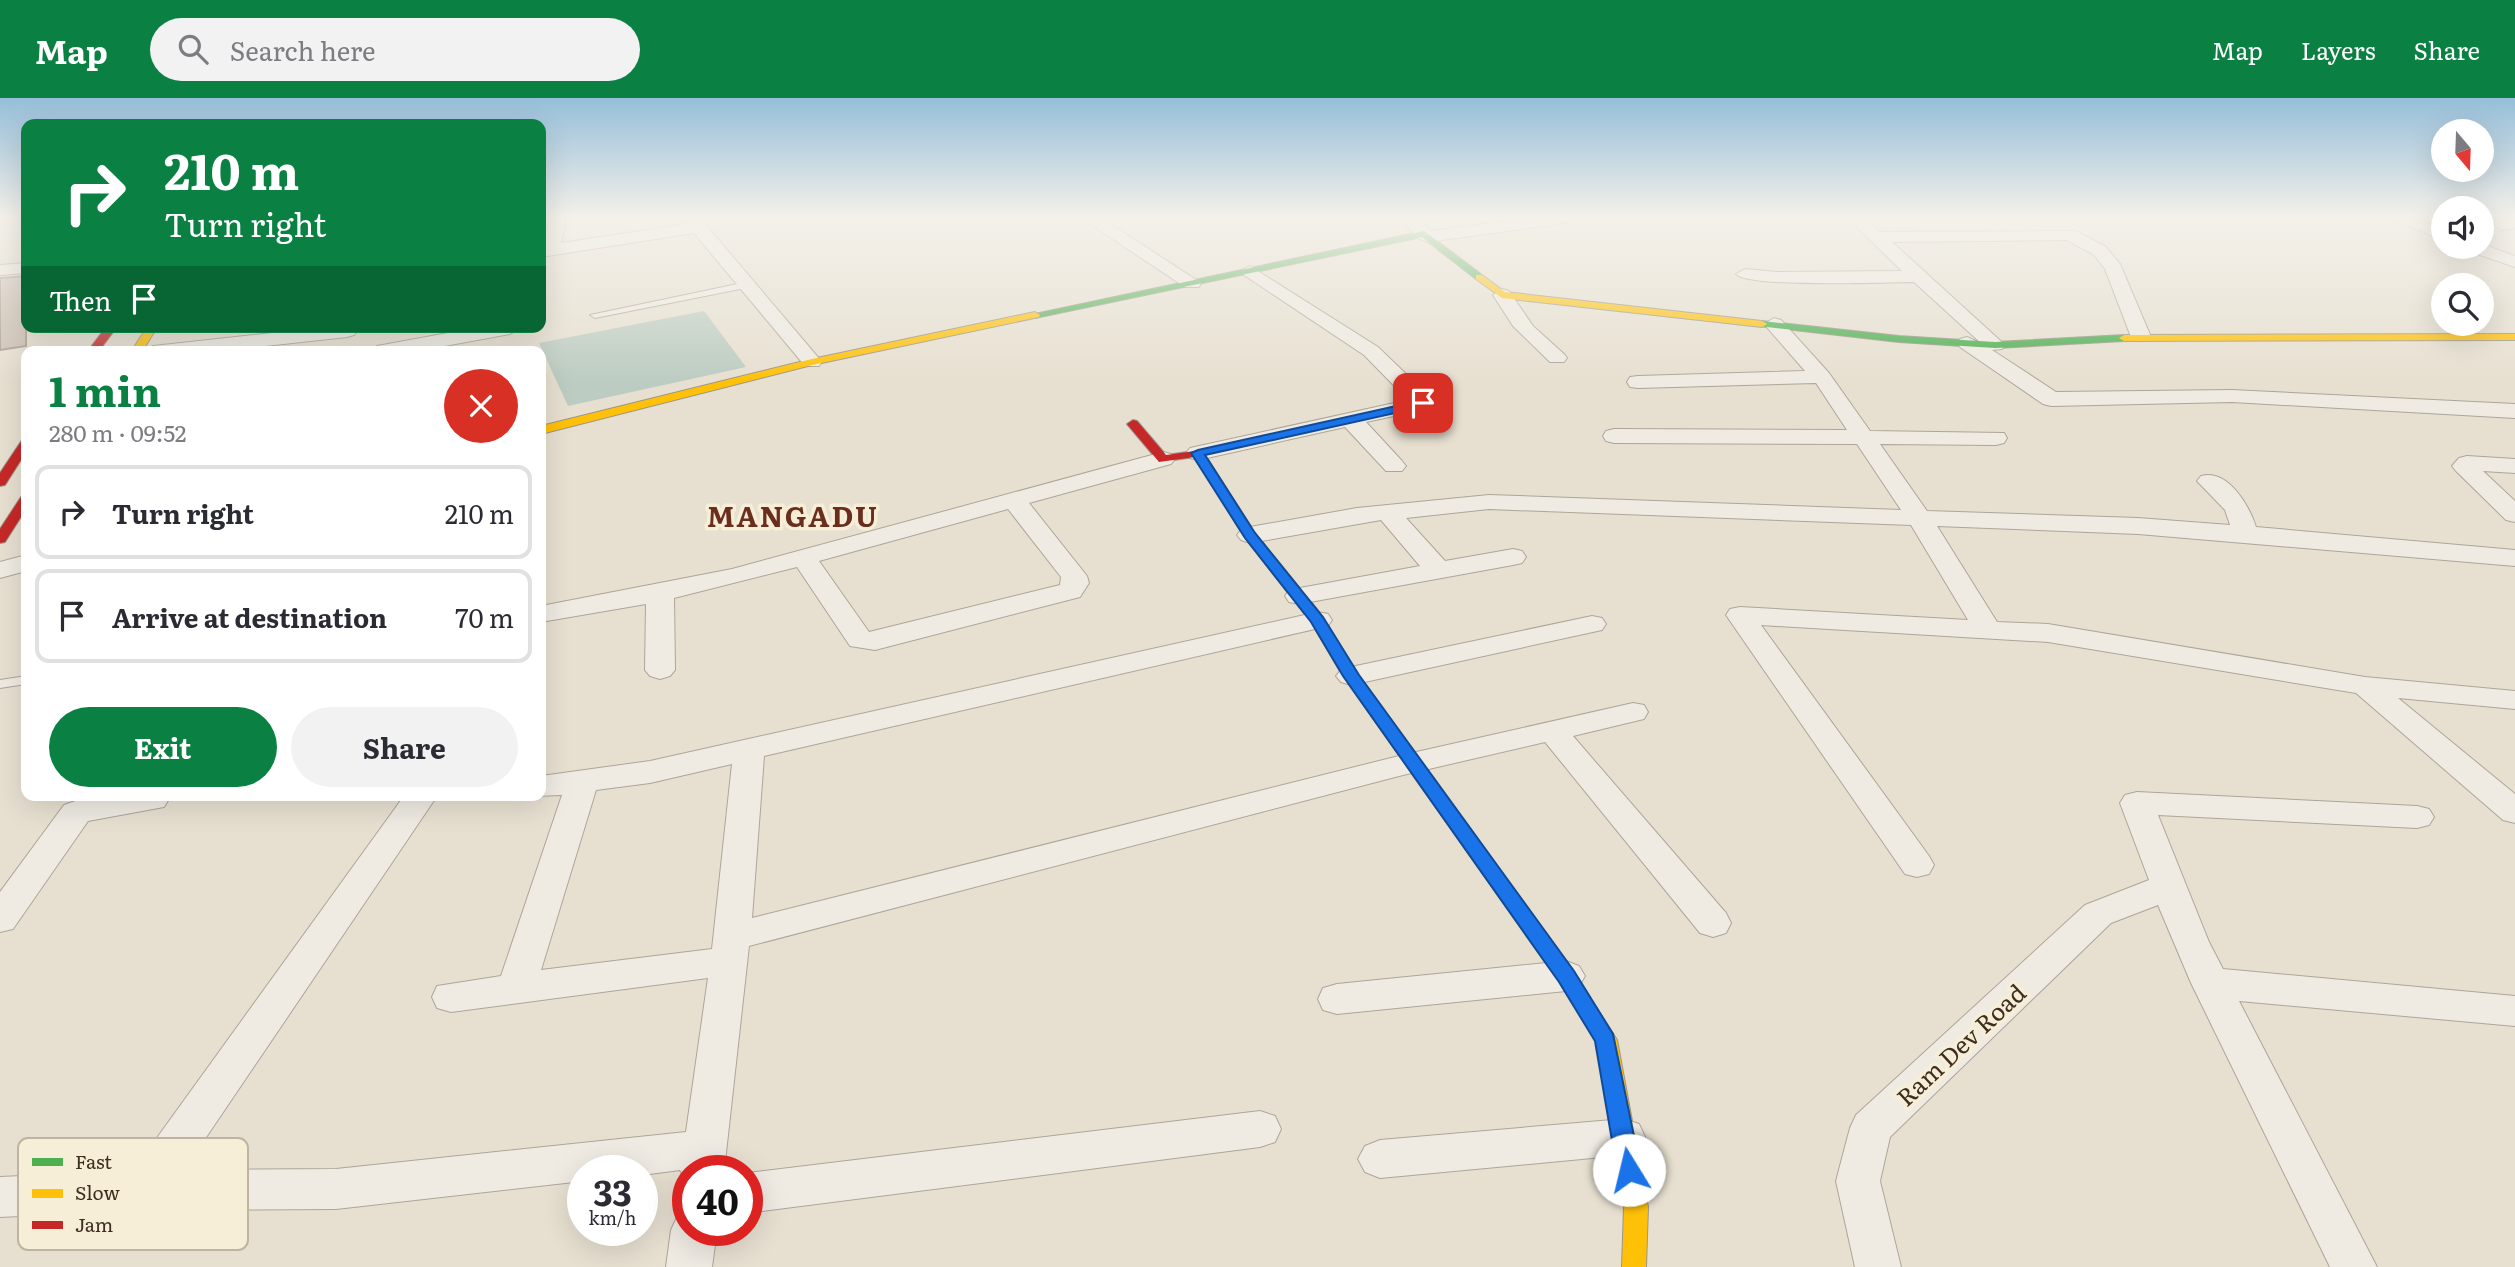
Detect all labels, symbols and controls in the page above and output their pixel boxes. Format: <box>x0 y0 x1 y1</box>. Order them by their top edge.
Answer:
search box <box>150 18 640 81</box>
text: Map <box>35 25 108 74</box>
icon: search <box>174 30 212 68</box>
text: Search here <box>230 30 376 69</box>
text: Map <box>2212 32 2263 67</box>
text: Layers <box>2301 32 2375 67</box>
text: Share <box>2413 32 2480 67</box>
north arrow <box>2431 119 2494 182</box>
map controls <box>2431 119 2494 336</box>
text: 210 m <box>164 132 299 205</box>
icon: right <box>49 147 140 238</box>
button: sound <box>2431 196 2494 259</box>
text: Turn right <box>164 199 326 247</box>
button: search <box>2431 273 2494 336</box>
text: Then <box>49 280 111 319</box>
icon: arrive <box>125 280 163 318</box>
text: 1 min <box>49 358 161 420</box>
button: close <box>444 369 518 443</box>
pin <box>1393 373 1453 433</box>
icon: arrive <box>1404 384 1442 422</box>
text: 280 m · 09:52 <box>49 415 187 449</box>
icon: right <box>53 493 91 531</box>
text: Turn right <box>112 493 254 532</box>
text: 210 m <box>445 493 514 532</box>
district label: MANGADU <box>707 494 879 536</box>
icon: arrive <box>53 597 91 635</box>
text: Arrive at destination <box>112 597 387 636</box>
text: 70 m <box>455 597 514 636</box>
button: Exit <box>49 707 277 787</box>
button: Share <box>291 707 518 787</box>
street label: Ram Dev Road <box>1888 975 2033 1113</box>
position arrow <box>1592 1133 1666 1207</box>
legend <box>18 1138 248 1250</box>
text: Fast <box>75 1147 112 1175</box>
speed limit sign: 40 <box>672 1155 763 1246</box>
text: 33 <box>593 1165 632 1217</box>
text: Slow <box>75 1178 120 1206</box>
text: km/h <box>589 1204 636 1231</box>
text: Jam <box>75 1210 113 1238</box>

